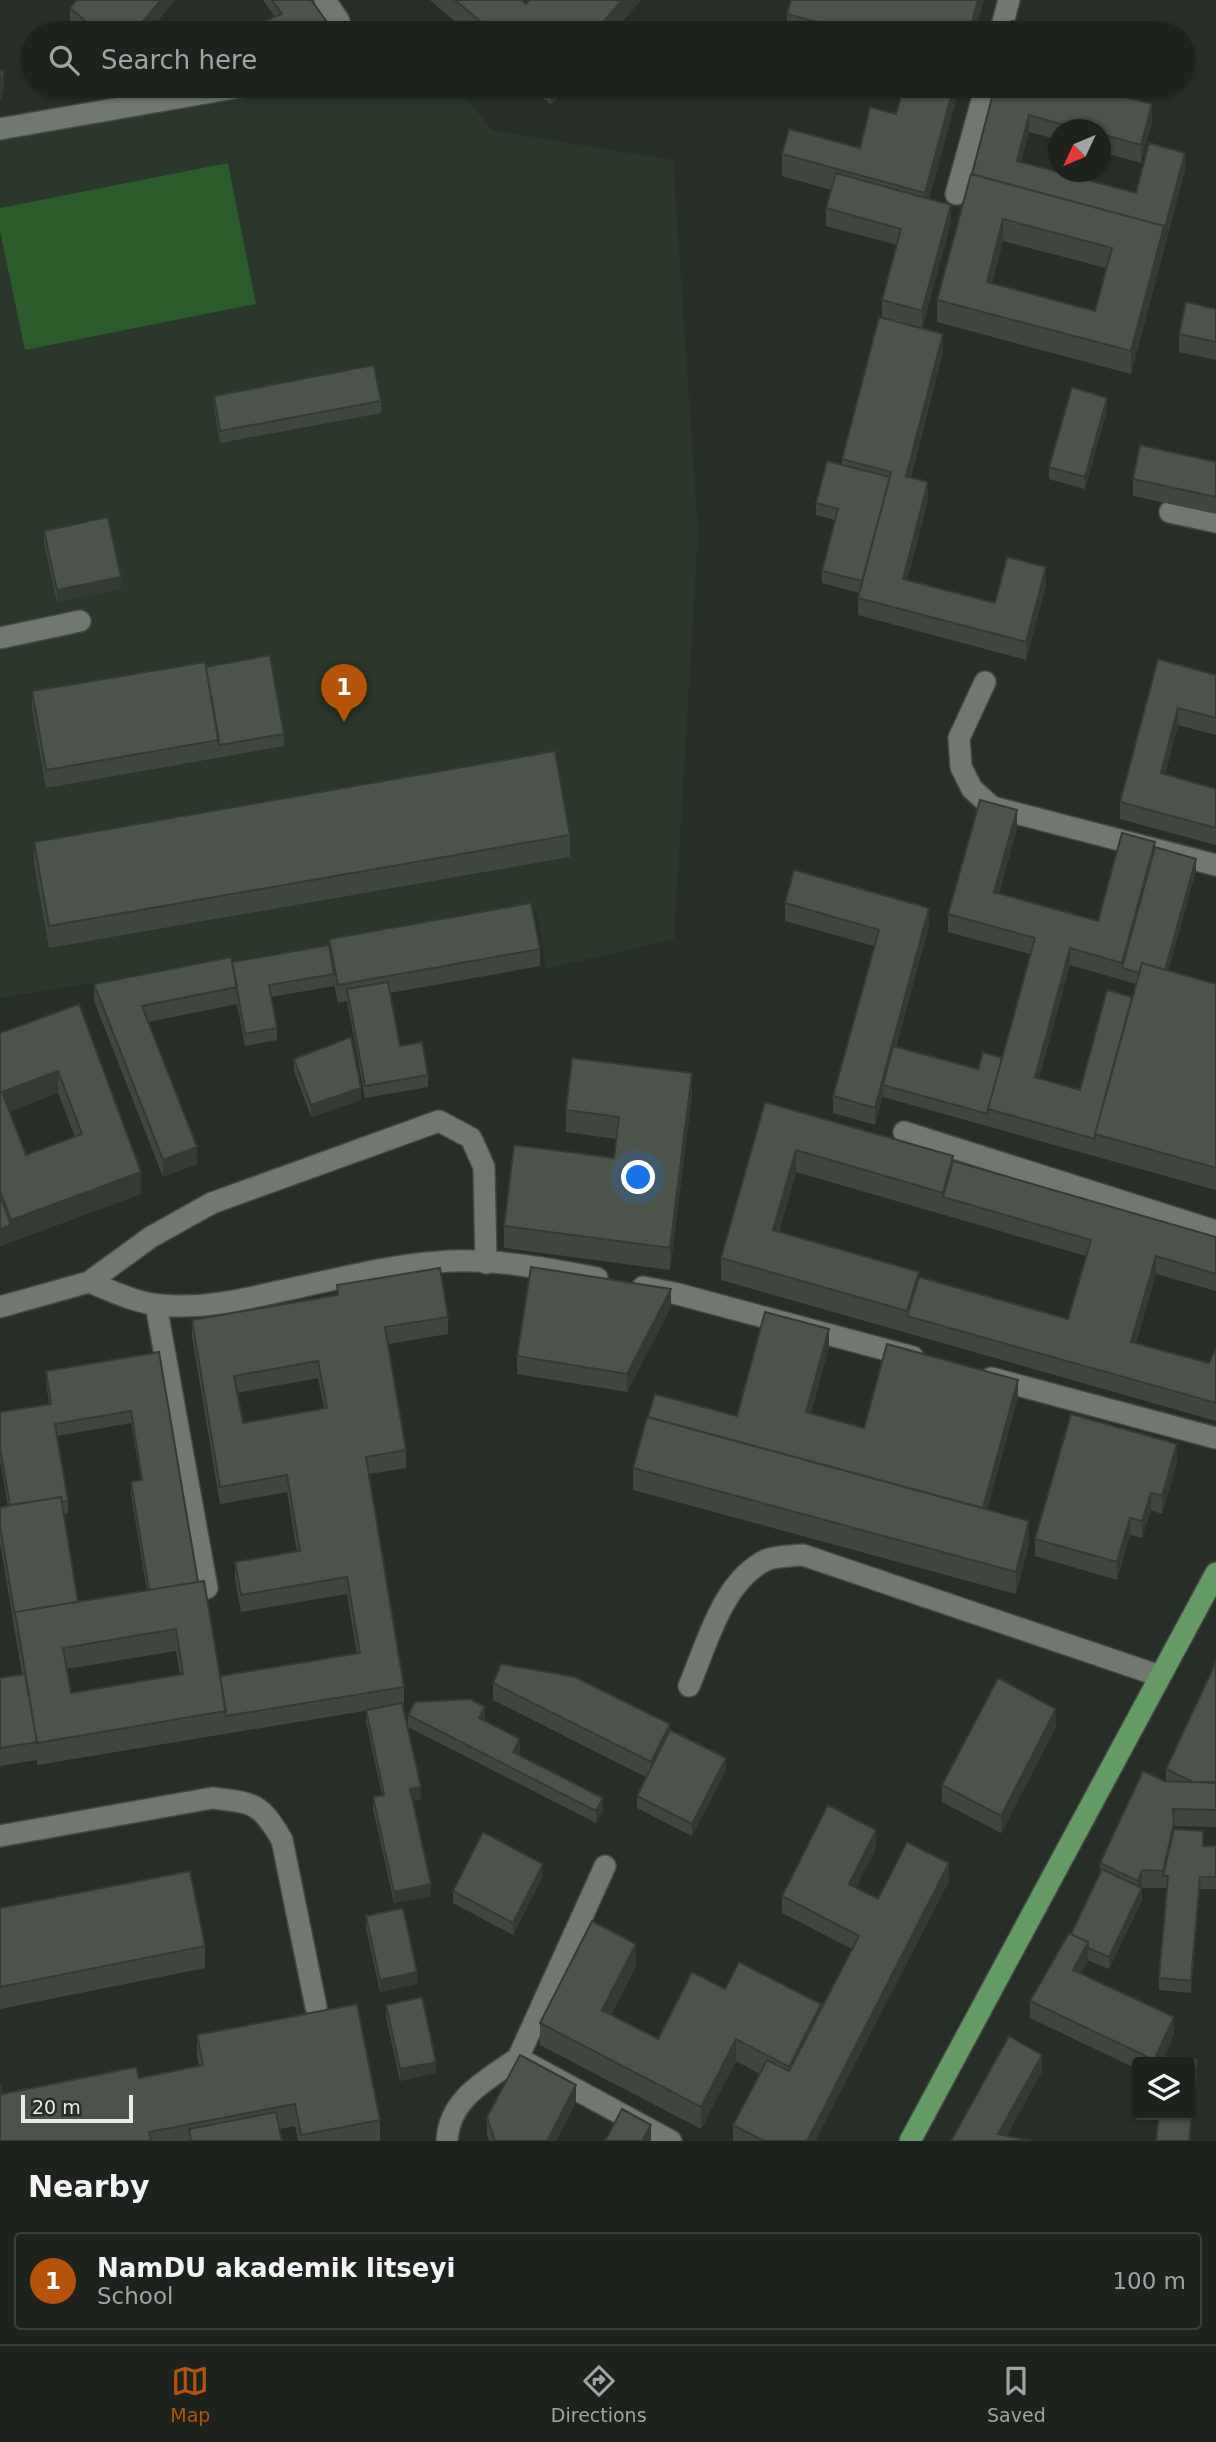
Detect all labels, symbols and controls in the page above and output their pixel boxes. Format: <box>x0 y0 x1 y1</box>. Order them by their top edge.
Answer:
search box <box>21 21 1195 98</box>
icon: search <box>45 41 83 79</box>
text: Search here <box>101 45 257 75</box>
north arrow <box>1048 119 1111 182</box>
pin: 1 <box>321 664 367 722</box>
your location <box>621 1160 655 1194</box>
map controls <box>1132 2057 1195 2120</box>
button: layers <box>1132 2057 1195 2120</box>
scale bar <box>21 2092 133 2124</box>
text: 20 m <box>32 2096 81 2118</box>
text: Nearby <box>28 2169 150 2204</box>
text: NamDU akademik litseyi <box>97 2253 455 2283</box>
text: 1 <box>45 2268 61 2294</box>
text: 100 m <box>1112 2268 1186 2294</box>
text: School <box>97 2283 173 2309</box>
tab: Map <box>170 2362 210 2426</box>
tab: Directions <box>551 2362 647 2426</box>
tab: Saved <box>987 2362 1046 2426</box>

